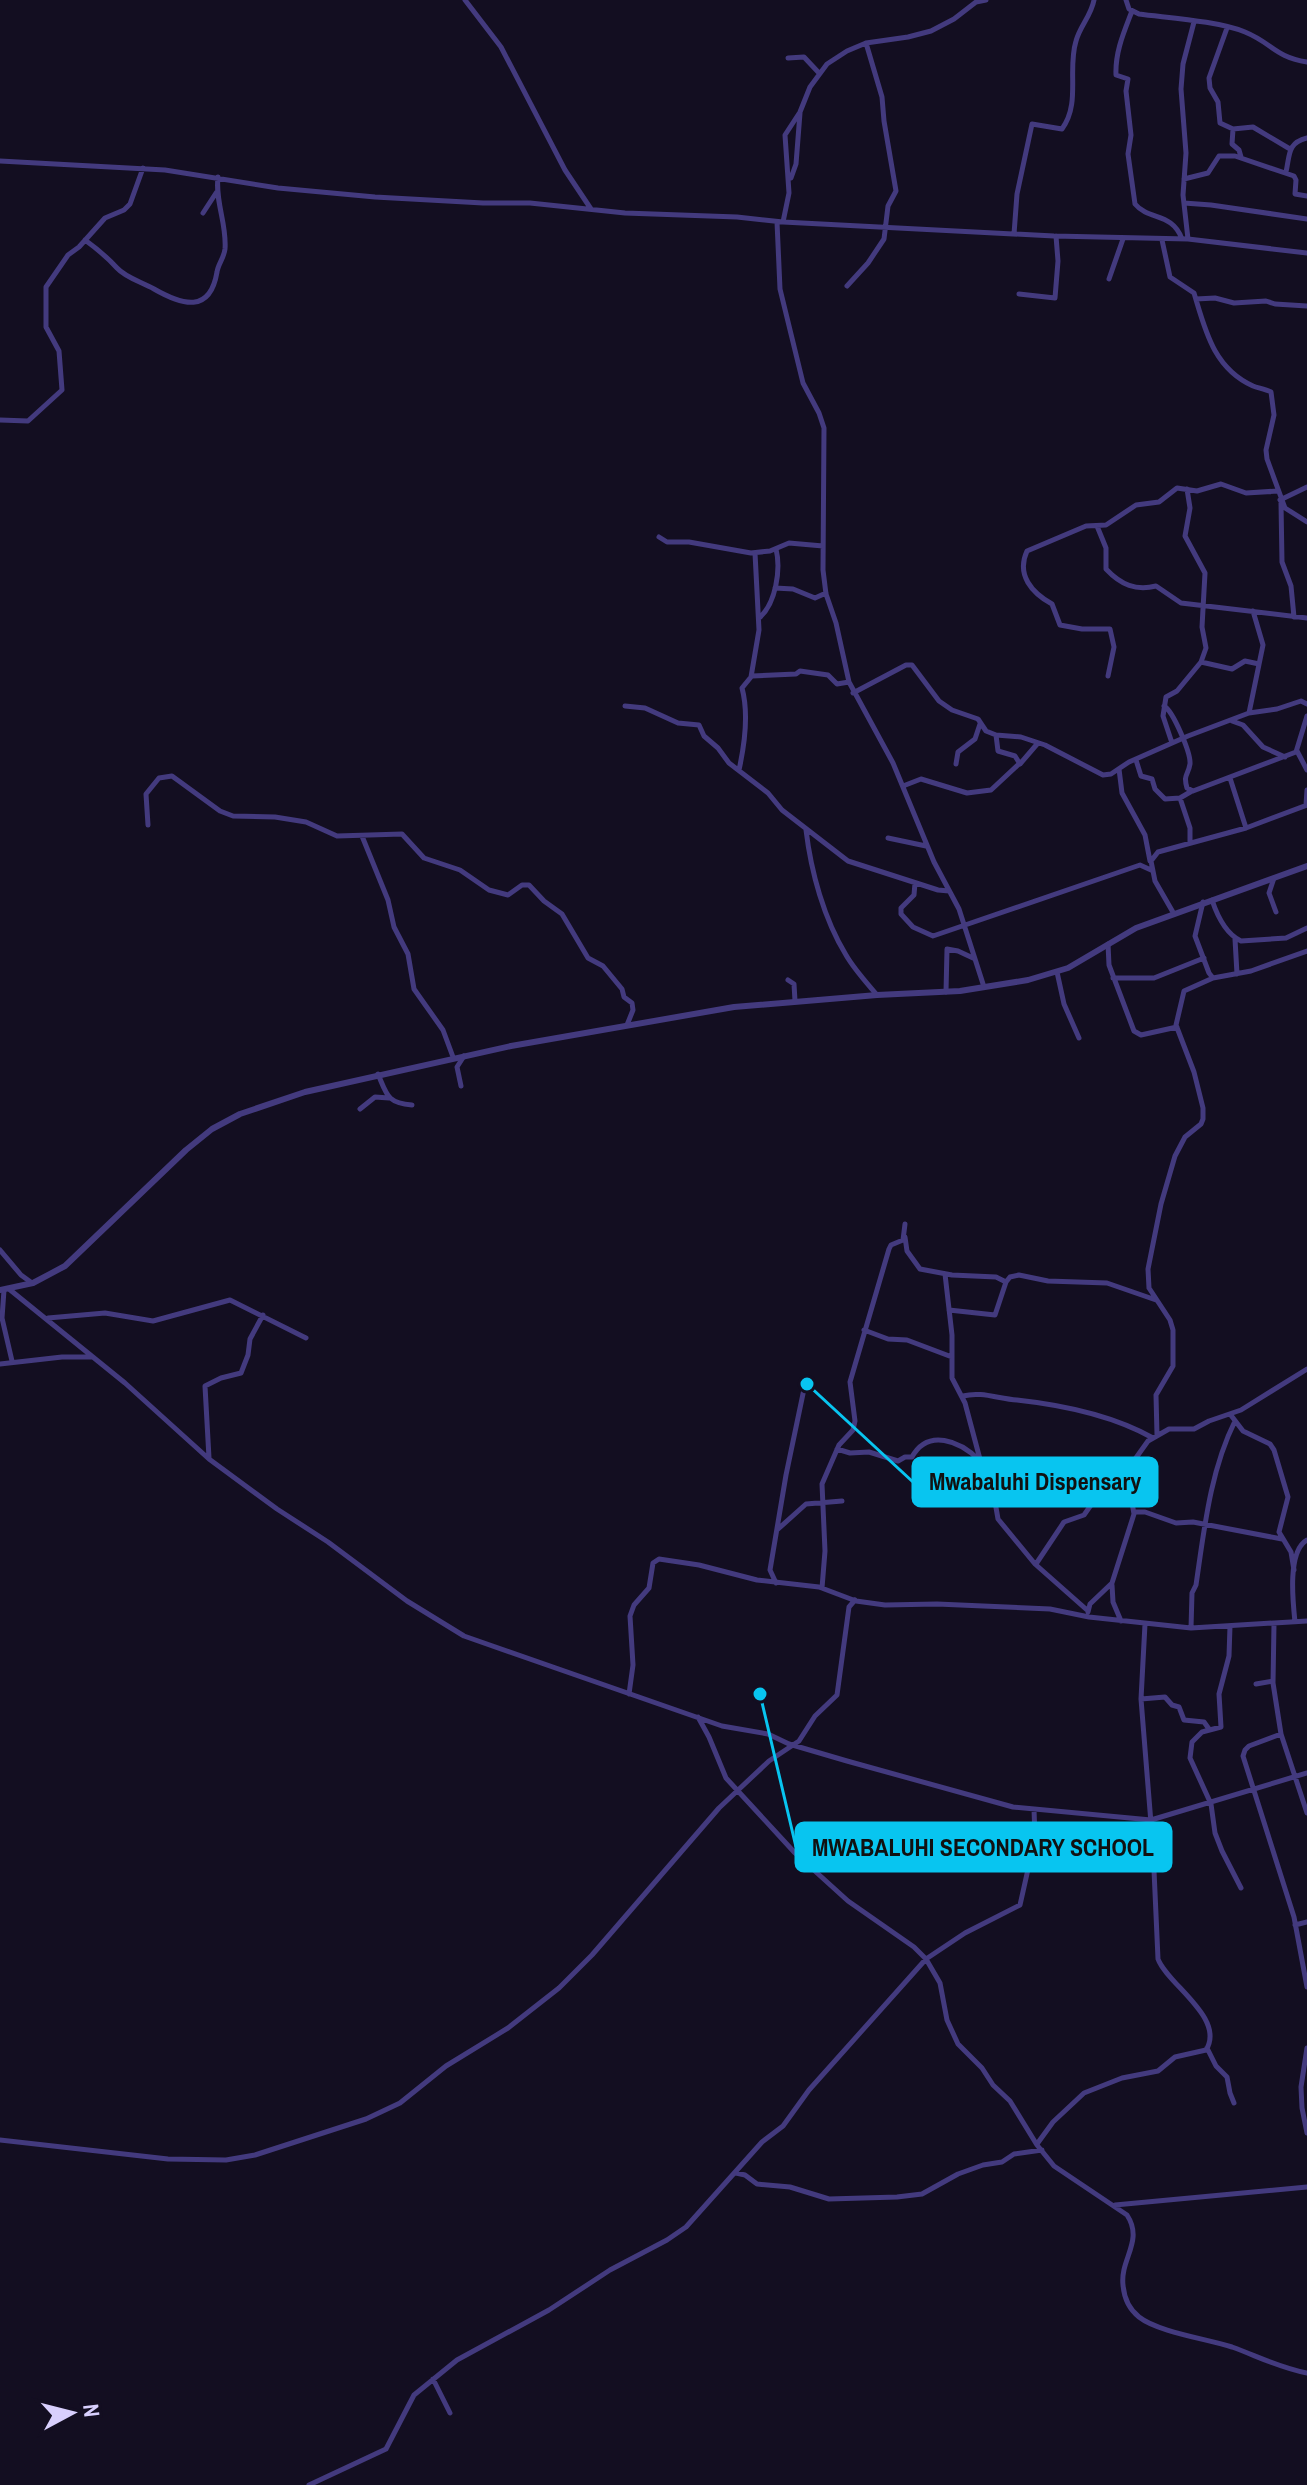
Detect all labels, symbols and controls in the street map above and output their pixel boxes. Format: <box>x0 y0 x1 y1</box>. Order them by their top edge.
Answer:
callout: Mwabaluhi Dispensary <box>913 1458 1157 1506</box>
text: Mwabaluhi Dispensary <box>929 1465 1141 1497</box>
callout: MWABALUHI SECONDARY SCHOOL <box>796 1823 1171 1871</box>
text: MWABALUHI SECONDARY SCHOOL <box>812 1831 1154 1863</box>
north arrow <box>32 2373 112 2453</box>
text: N <box>76 2402 108 2419</box>

